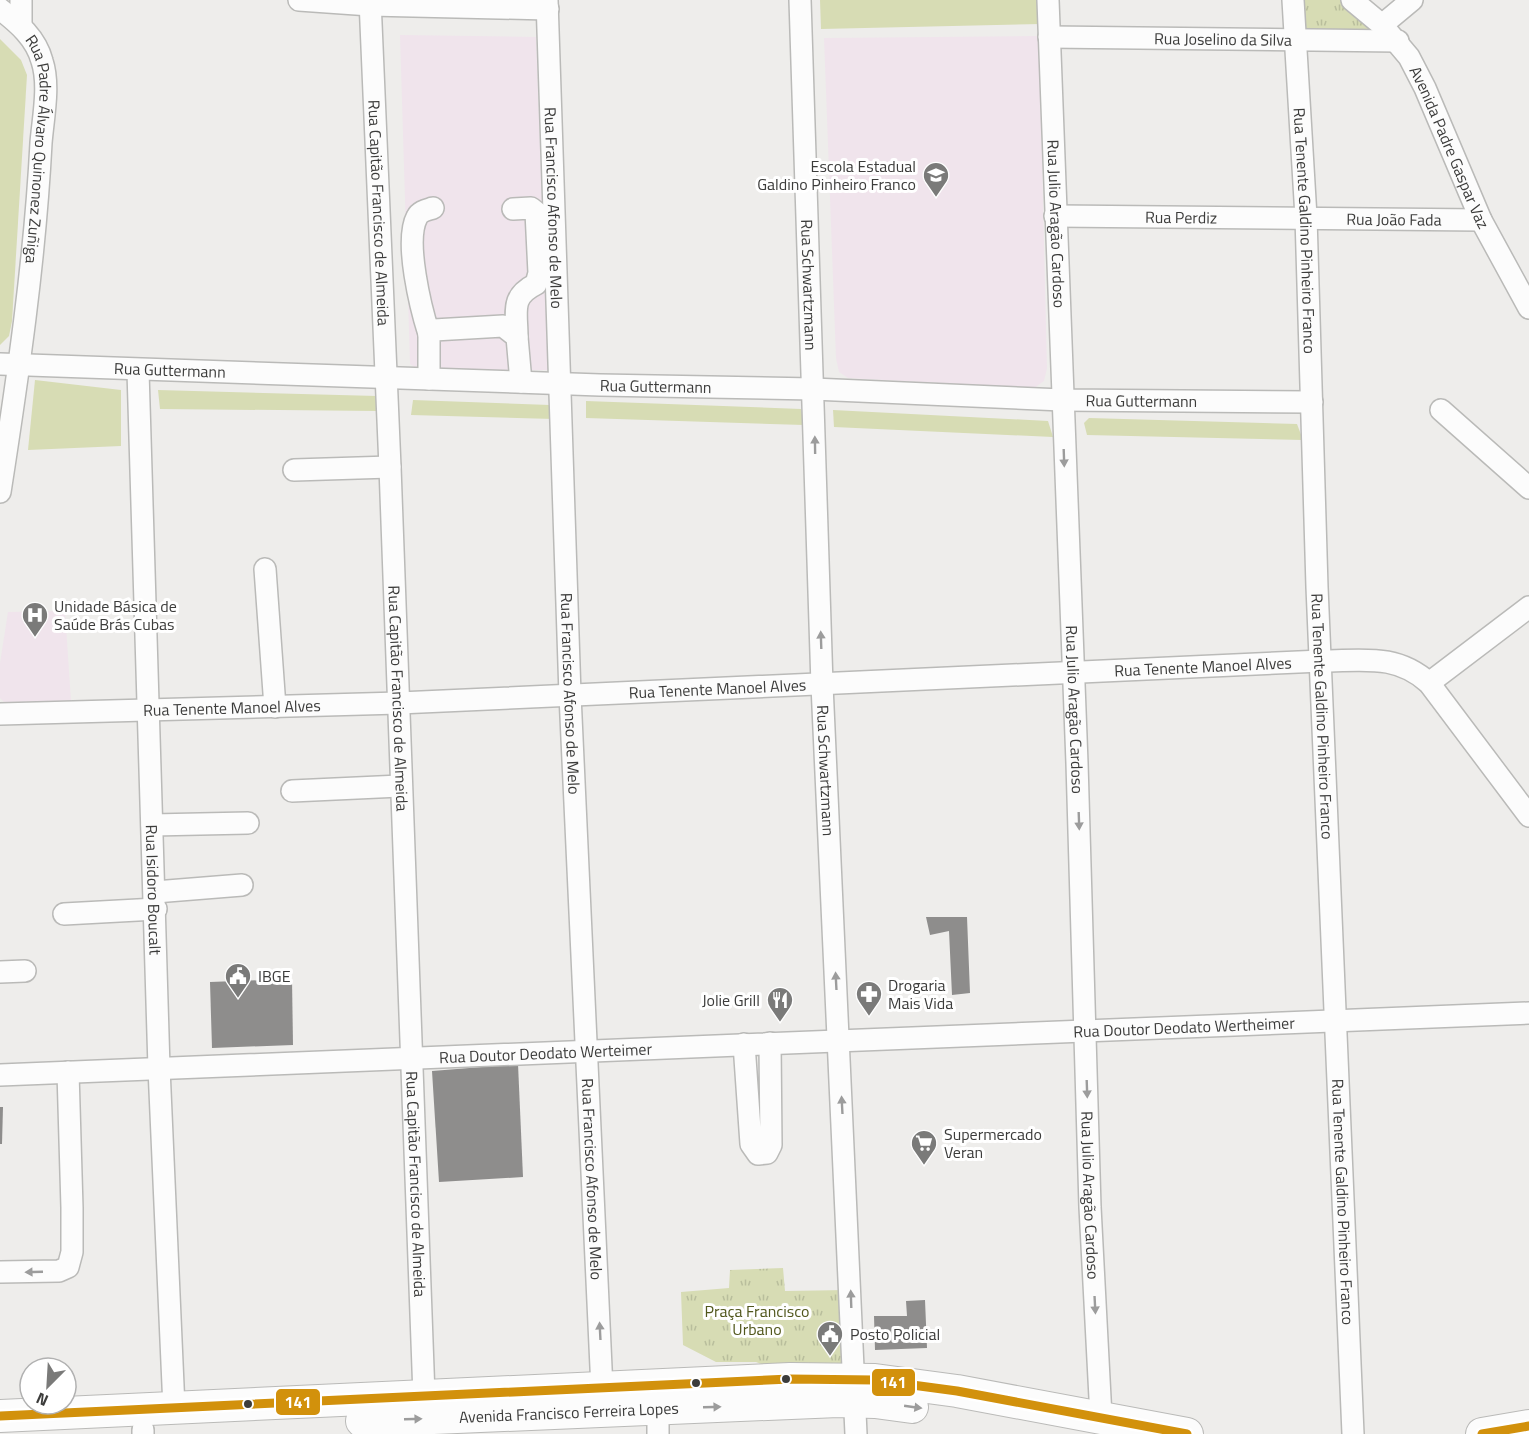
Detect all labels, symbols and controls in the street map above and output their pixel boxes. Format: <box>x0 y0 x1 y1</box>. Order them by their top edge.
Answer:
street label: Rua Joselino da Silva <box>1154 26 1292 52</box>
street label: Rua Padre Álvaro Quinonez Zuñiga <box>19 29 58 265</box>
street label: Avenida Padre Gaspar Vaz <box>1404 62 1496 233</box>
street label: Rua Capitão Francisco de Almeida <box>362 99 396 326</box>
street label: Rua Francisco Afonso de Melo <box>539 107 569 309</box>
street label: Rua Tenente Galdino Pinheiro Franco <box>1287 107 1322 354</box>
street label: Rua Julio Aragão Cardoso <box>1041 139 1072 308</box>
place label: Escola Estadual Galdino Pinheiro Franco <box>757 154 916 196</box>
school or university icon: Escola Estadual Galdino Pinheiro Franco <box>921 160 951 198</box>
street label: Rua Perdiz <box>1145 205 1217 230</box>
street label: Rua João Fada <box>1346 207 1442 232</box>
street label: Rua Schwartzmann <box>795 219 823 351</box>
street label: Rua Guttermann <box>114 356 226 384</box>
street label: Rua Guttermann <box>600 373 712 399</box>
street label: Rua Guttermann <box>1085 388 1197 413</box>
one-way arrow <box>810 435 819 454</box>
one-way arrow <box>1059 449 1068 468</box>
street label: Rua Capitão Francisco de Almeida <box>382 585 415 812</box>
street label: Rua Francisco Afonso de Melo <box>555 592 587 795</box>
street label: Rua Tenente Galdino Pinheiro Franco <box>1305 593 1340 840</box>
place label: Unidade Básica de Saúde Brás Cubas <box>54 594 177 636</box>
hospital icon: Unidade Básica de Saúde Brás Cubas <box>20 600 50 638</box>
street label: Rua Julio Aragão Cardoso <box>1060 625 1090 794</box>
one-way arrow <box>816 630 825 649</box>
street label: Rua Tenente Manoel Alves <box>1114 650 1292 682</box>
street label: Rua Tenente Manoel Alves <box>628 672 807 705</box>
street label: Rua Tenente Manoel Alves <box>143 693 321 722</box>
street label: Rua Schwartzmann <box>811 704 841 837</box>
one-way arrow <box>1074 812 1083 831</box>
street label: Rua Isidoro Boucalt <box>140 824 168 956</box>
public building icon: IBGE <box>223 961 253 999</box>
place label: IBGE <box>258 964 291 988</box>
one-way arrow <box>832 972 841 991</box>
place label: Drogaria Mais Vida <box>888 973 953 1015</box>
pharmacy icon: Drogaria Mais Vida <box>854 979 884 1017</box>
restaurant icon: Jolie Grill <box>765 985 795 1023</box>
place label: Jolie Grill <box>702 988 760 1012</box>
street label: Rua Doutor Deodato Wertheimer <box>1073 1010 1296 1043</box>
street label: Rua Doutor Deodato Werteimer <box>439 1037 653 1069</box>
street label: Rua Capitão Francisco de Almeida <box>400 1071 432 1298</box>
street label: Rua Francisco Afonso de Melo <box>576 1078 609 1280</box>
street label: Rua Tenente Galdino Pinheiro Franco <box>1326 1078 1360 1325</box>
one-way arrow <box>1082 1079 1092 1098</box>
one-way arrow <box>838 1095 847 1114</box>
street label: Rua Julio Aragão Cardoso <box>1075 1111 1106 1280</box>
place label: Supermercado Veran <box>944 1122 1042 1164</box>
supermarket icon: Supermercado Veran <box>909 1128 939 1166</box>
one-way arrow <box>25 1267 44 1276</box>
one-way arrow <box>846 1290 855 1309</box>
one-way arrow <box>1091 1295 1100 1314</box>
park label: Praça Francisco Urbano <box>704 1299 810 1341</box>
public building icon: Posto Policial <box>815 1319 845 1357</box>
one-way arrow <box>595 1321 604 1340</box>
place label: Posto Policial <box>850 1322 940 1346</box>
north arrow <box>18 1356 78 1416</box>
line badge: 141 <box>871 1368 916 1397</box>
text: 141 <box>880 1370 906 1394</box>
unlabelled marker <box>780 1373 792 1385</box>
unlabelled marker <box>690 1377 702 1389</box>
text: N <box>32 1386 52 1413</box>
line badge: 141 <box>275 1388 321 1416</box>
text: 141 <box>285 1390 311 1414</box>
street label: Avenida Francisco Ferreira Lopes <box>458 1396 679 1429</box>
unlabelled marker <box>242 1398 254 1410</box>
one-way arrow <box>703 1402 722 1411</box>
one-way arrow <box>904 1402 923 1412</box>
one-way arrow <box>403 1414 422 1423</box>

